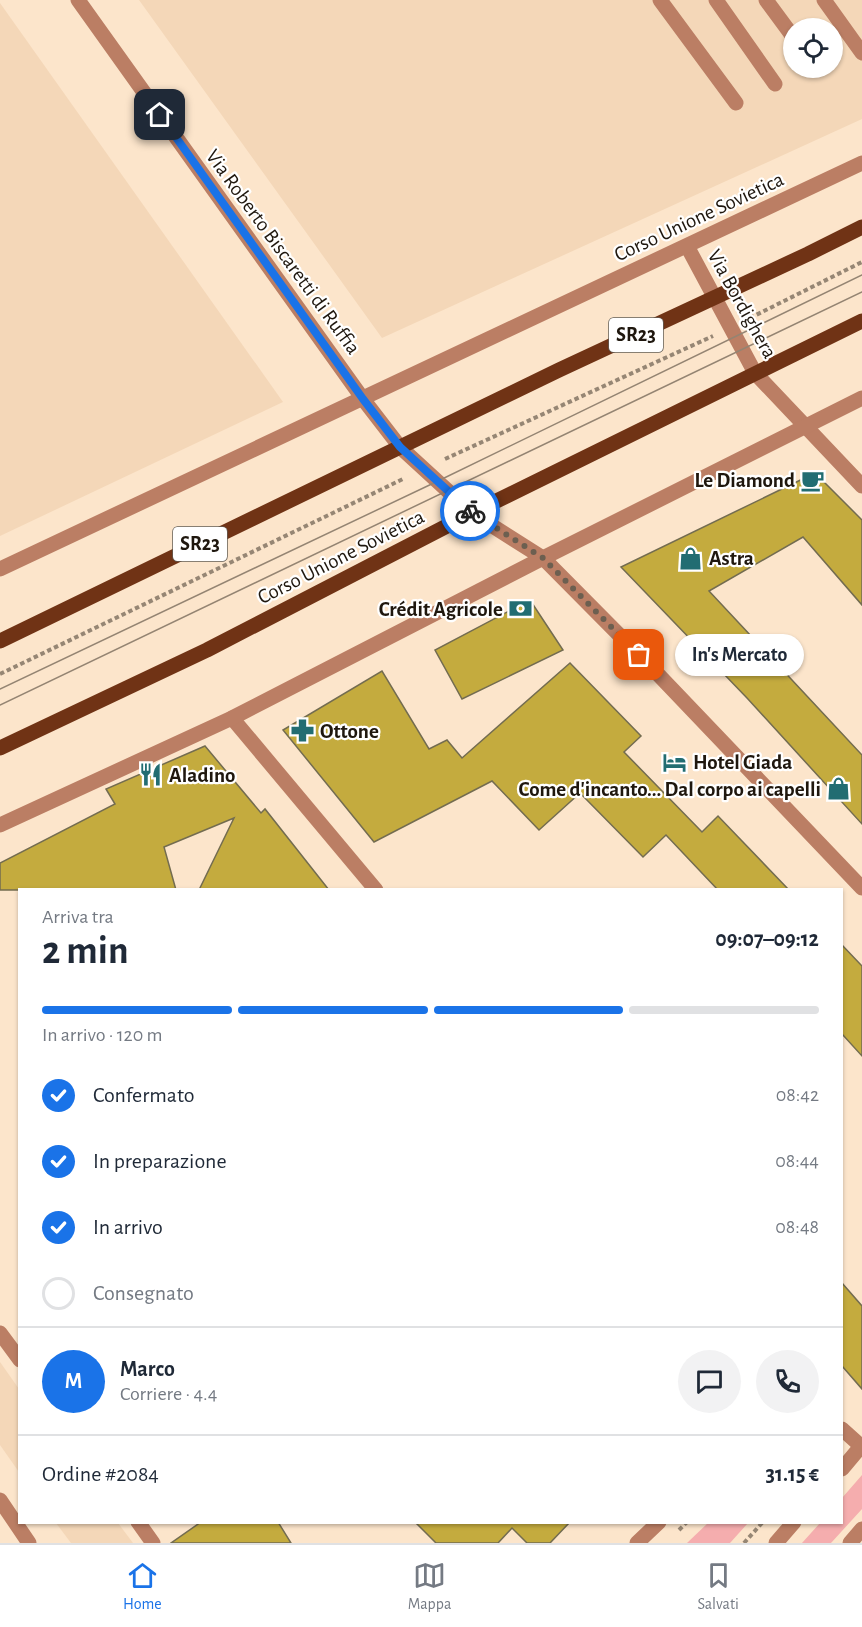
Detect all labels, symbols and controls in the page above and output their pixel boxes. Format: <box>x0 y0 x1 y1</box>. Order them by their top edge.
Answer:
map controls <box>783 18 843 78</box>
button: locate <box>783 18 843 78</box>
pin <box>134 89 185 140</box>
icon: home <box>143 98 176 131</box>
street label: Via Roberto Biscaretti di Ruffia <box>202 146 364 359</box>
street label: Corso Unione Sovietica <box>611 168 787 265</box>
street label: Via Bordighera <box>703 246 781 362</box>
road number: SR23 <box>609 318 663 352</box>
cafe icon: Le Diamond <box>800 467 826 493</box>
place label: Le Diamond <box>694 470 795 491</box>
courier <box>440 481 500 541</box>
icon: bike <box>454 495 487 528</box>
street label: Corso Unione Sovietica <box>254 506 428 608</box>
road number: SR23 <box>173 527 227 561</box>
shop icon: Astra <box>678 545 704 571</box>
place label: Astra <box>709 548 754 569</box>
bank icon: Crédit Agricole <box>508 596 534 622</box>
place label: Crédit Agricole <box>379 599 503 620</box>
pin <box>613 629 664 680</box>
callout: In's Mercato <box>675 634 804 676</box>
icon: bag <box>622 638 655 671</box>
text: In's Mercato <box>692 645 787 665</box>
pharmacy icon: Ottone <box>289 718 315 744</box>
place label: Ottone <box>320 721 379 742</box>
hotel icon: Hotel Giada <box>662 749 688 775</box>
place label: Hotel Giada <box>693 752 792 773</box>
restaurant icon: Aladino <box>138 762 164 788</box>
place label: Aladino <box>169 765 235 786</box>
shop icon: Come d'incanto... Dal corpo ai capelli <box>826 776 852 802</box>
place label: Come d'incanto... Dal corpo ai capelli <box>519 779 821 800</box>
text: Arriva tra <box>42 907 114 927</box>
text: 09:07–09:12 <box>715 928 819 950</box>
text: 2 min <box>42 932 129 971</box>
text: In arrivo · 120 m <box>42 1025 163 1045</box>
icon: check <box>42 1079 75 1112</box>
text: Confermato <box>93 1084 195 1106</box>
text: 08:42 <box>776 1085 819 1105</box>
icon: check <box>42 1145 75 1178</box>
text: In preparazione <box>93 1150 227 1172</box>
text: 08:44 <box>775 1151 819 1171</box>
icon: check <box>42 1211 75 1244</box>
text: In arrivo <box>93 1216 163 1238</box>
text: 08:48 <box>775 1217 819 1237</box>
text: Consegnato <box>93 1282 194 1304</box>
button: chat <box>678 1350 741 1413</box>
button: phone <box>756 1350 819 1413</box>
text: Marco <box>120 1358 175 1380</box>
text: M <box>65 1370 82 1392</box>
text: Corriere · 4.4 <box>120 1384 217 1404</box>
text: Ordine #2084 <box>42 1463 159 1485</box>
text: 31.15 € <box>766 1463 819 1485</box>
tab: Home <box>123 1559 162 1614</box>
tab: Mappa <box>408 1559 451 1614</box>
tab: Salvati <box>697 1559 739 1614</box>

